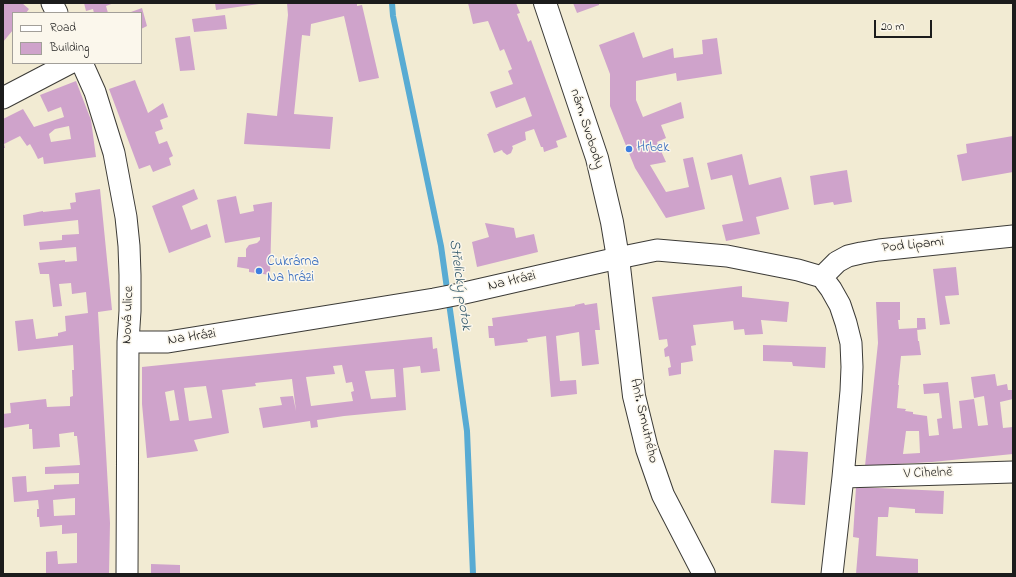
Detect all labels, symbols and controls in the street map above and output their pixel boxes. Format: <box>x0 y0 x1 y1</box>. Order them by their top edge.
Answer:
legend <box>12 12 142 64</box>
scale bar <box>876 12 934 38</box>
text: 20 m <box>881 18 904 36</box>
text: Road <box>50 19 76 37</box>
text: Building <box>50 39 89 57</box>
street label: nám. Svobody <box>565 87 607 171</box>
place label: Hrbek <box>637 141 669 157</box>
marker: Hrbek <box>624 144 634 154</box>
street label: Pod Lipami <box>881 234 945 258</box>
water label: Střelický potok <box>444 238 474 332</box>
place label: Cukrárna Na hrázi <box>267 255 319 288</box>
marker: Cukrárna Na hrázi <box>254 266 264 276</box>
street label: Na Hrázi <box>487 268 537 296</box>
street label: Nová ulice <box>120 286 138 344</box>
street label: Na Hrázi <box>167 326 217 350</box>
street label: Ant. Smutného <box>625 377 661 465</box>
street label: V Cihelně <box>903 465 953 483</box>

